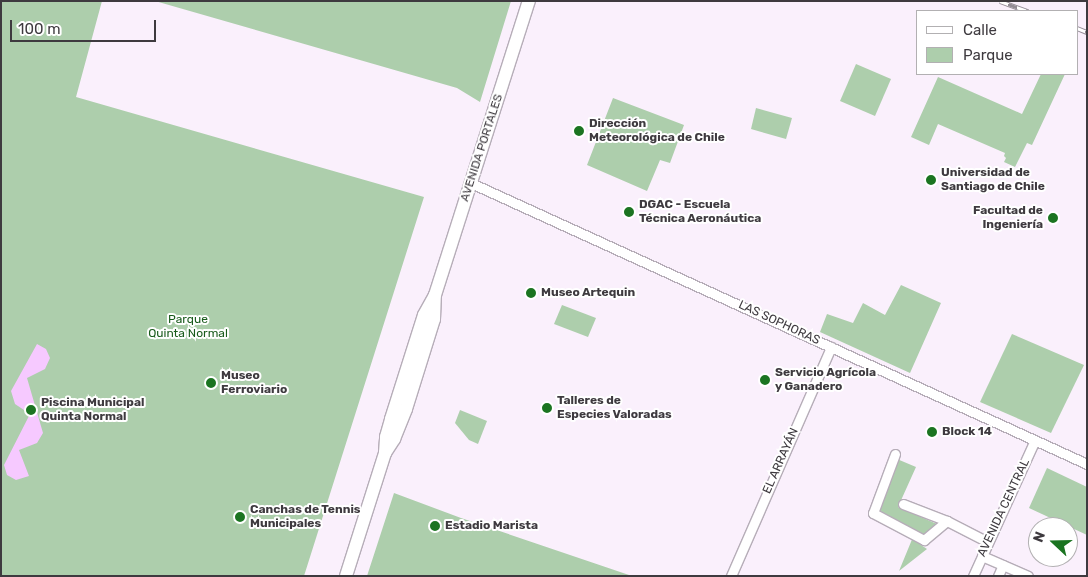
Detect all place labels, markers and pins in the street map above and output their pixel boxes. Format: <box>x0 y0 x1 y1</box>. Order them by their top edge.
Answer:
place label: Dirección Meteorológica de Chile <box>589 117 725 145</box>
marker: Dirección Meteorológica de Chile <box>573 125 585 137</box>
place label: Universidad de Santiago de Chile <box>941 166 1045 194</box>
marker: Universidad de Santiago de Chile <box>925 174 937 186</box>
place label: DGAC - Escuela Técnica Aeronáutica <box>639 198 762 226</box>
place label: Facultad de Ingeniería <box>973 204 1043 232</box>
marker: DGAC - Escuela Técnica Aeronáutica <box>623 206 635 218</box>
marker: Facultad de Ingeniería <box>1047 212 1059 224</box>
place label: Museo Artequin <box>541 286 635 300</box>
marker: Museo Artequin <box>525 287 537 299</box>
place label: Servicio Agrícola y Ganadero <box>775 366 876 394</box>
place label: Museo Ferroviario <box>221 369 287 397</box>
marker: Servicio Agrícola y Ganadero <box>759 374 771 386</box>
marker: Museo Ferroviario <box>205 377 217 389</box>
place label: Talleres de Especies Valoradas <box>557 394 672 422</box>
place label: Piscina Municipal Quinta Normal <box>41 396 144 424</box>
marker: Talleres de Especies Valoradas <box>541 402 553 414</box>
marker: Piscina Municipal Quinta Normal <box>25 404 37 416</box>
place label: Block 14 <box>942 425 992 439</box>
marker: Block 14 <box>926 426 938 438</box>
place label: Canchas de Tennis Municipales <box>250 503 361 531</box>
marker: Canchas de Tennis Municipales <box>234 511 246 523</box>
place label: Estadio Marista <box>445 519 538 533</box>
marker: Estadio Marista <box>429 520 441 532</box>

